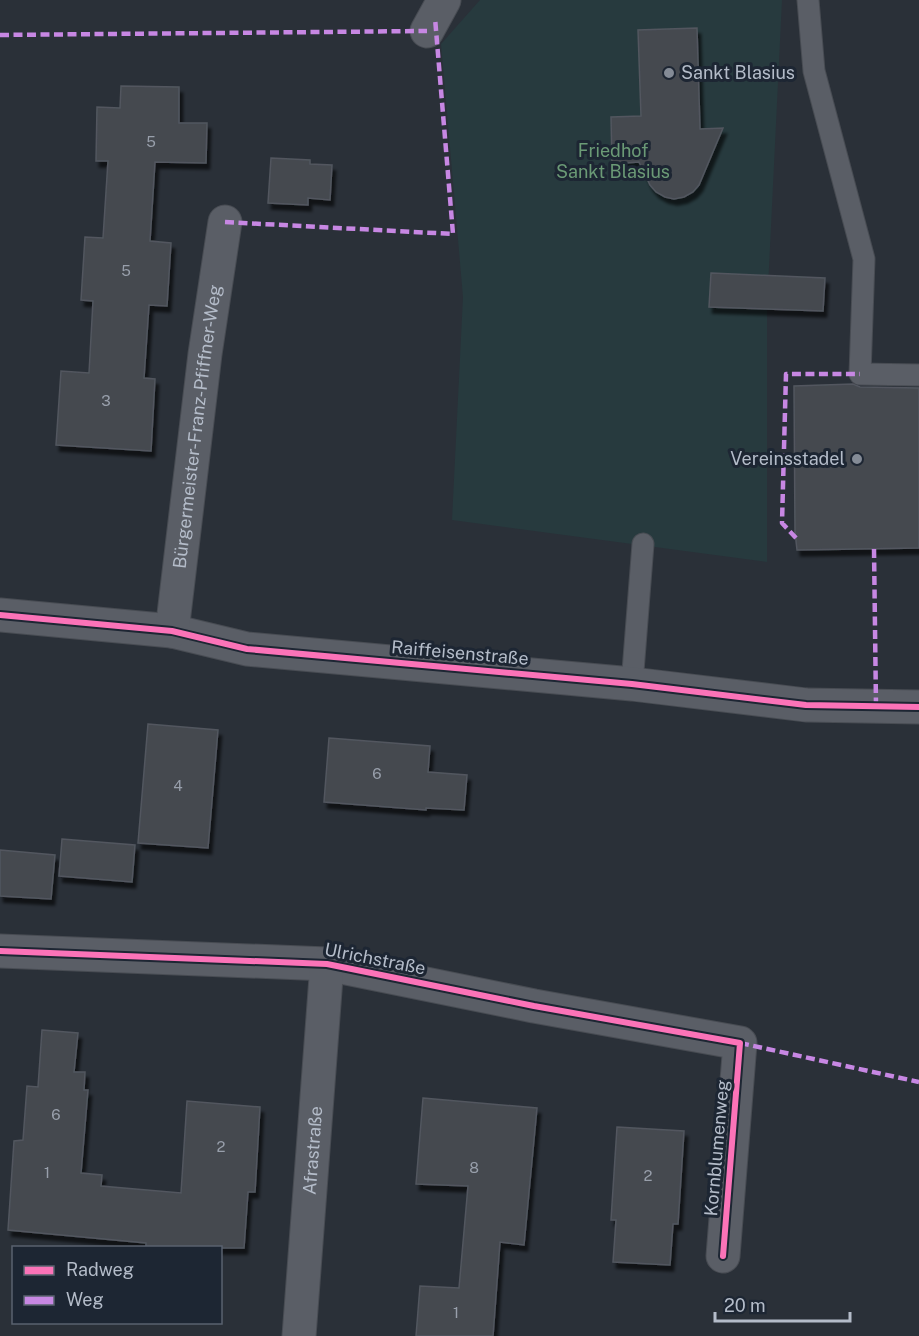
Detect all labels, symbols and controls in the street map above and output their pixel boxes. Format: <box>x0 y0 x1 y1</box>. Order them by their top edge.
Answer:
place label: Sankt Blasius <box>681 62 795 83</box>
marker: Sankt Blasius <box>662 66 676 80</box>
house number: 5 <box>146 133 156 150</box>
park label: Friedhof Sankt Blasius <box>556 140 670 182</box>
house number: 5 <box>121 262 131 279</box>
street label: Bürgermeister-Franz-Pfiffner-Weg <box>169 283 225 570</box>
house number: 3 <box>101 392 111 409</box>
place label: Vereinsstadel <box>730 448 845 469</box>
marker: Vereinsstadel <box>850 452 864 466</box>
street label: Raiffeisenstraße <box>391 636 530 669</box>
house number: 6 <box>372 765 382 782</box>
house number: 4 <box>173 777 183 794</box>
street label: Ulrichstraße <box>323 938 428 979</box>
street label: Kornblumenweg <box>700 1079 733 1217</box>
street label: Afrastraße <box>299 1105 326 1196</box>
house number: 6 <box>51 1106 61 1123</box>
house number: 2 <box>217 1138 226 1155</box>
house number: 8 <box>469 1159 479 1176</box>
house number: 1 <box>44 1164 50 1181</box>
house number: 2 <box>644 1167 653 1184</box>
legend <box>12 1246 222 1324</box>
text: Radweg <box>66 1259 134 1280</box>
scale bar <box>715 1285 850 1323</box>
text: Weg <box>66 1289 104 1310</box>
text: 20 m <box>724 1295 766 1316</box>
house number: 1 <box>453 1304 459 1321</box>

